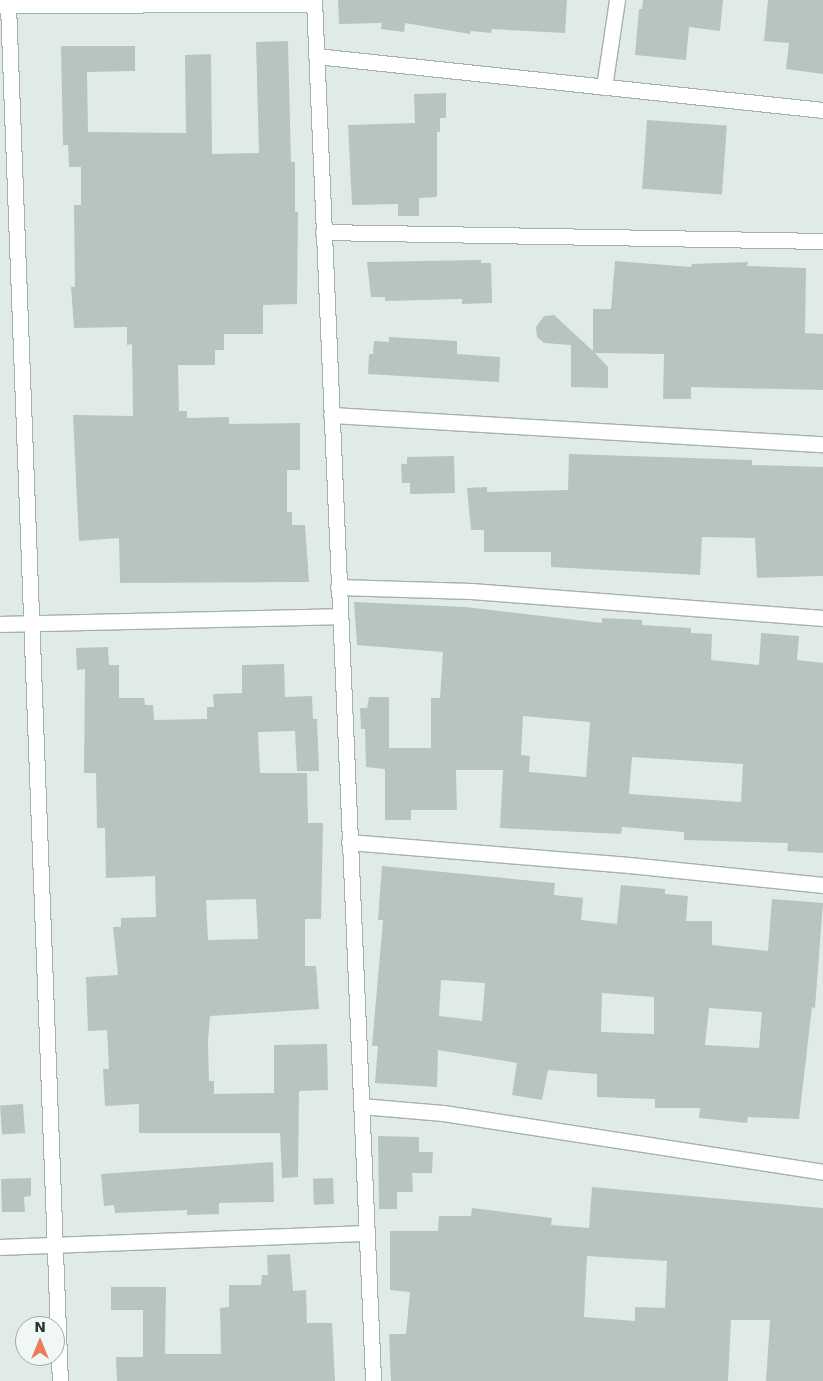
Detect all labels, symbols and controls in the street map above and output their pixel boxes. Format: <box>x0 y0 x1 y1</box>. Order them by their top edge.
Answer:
north arrow <box>15 1316 65 1366</box>
text: N <box>34 1319 46 1335</box>

